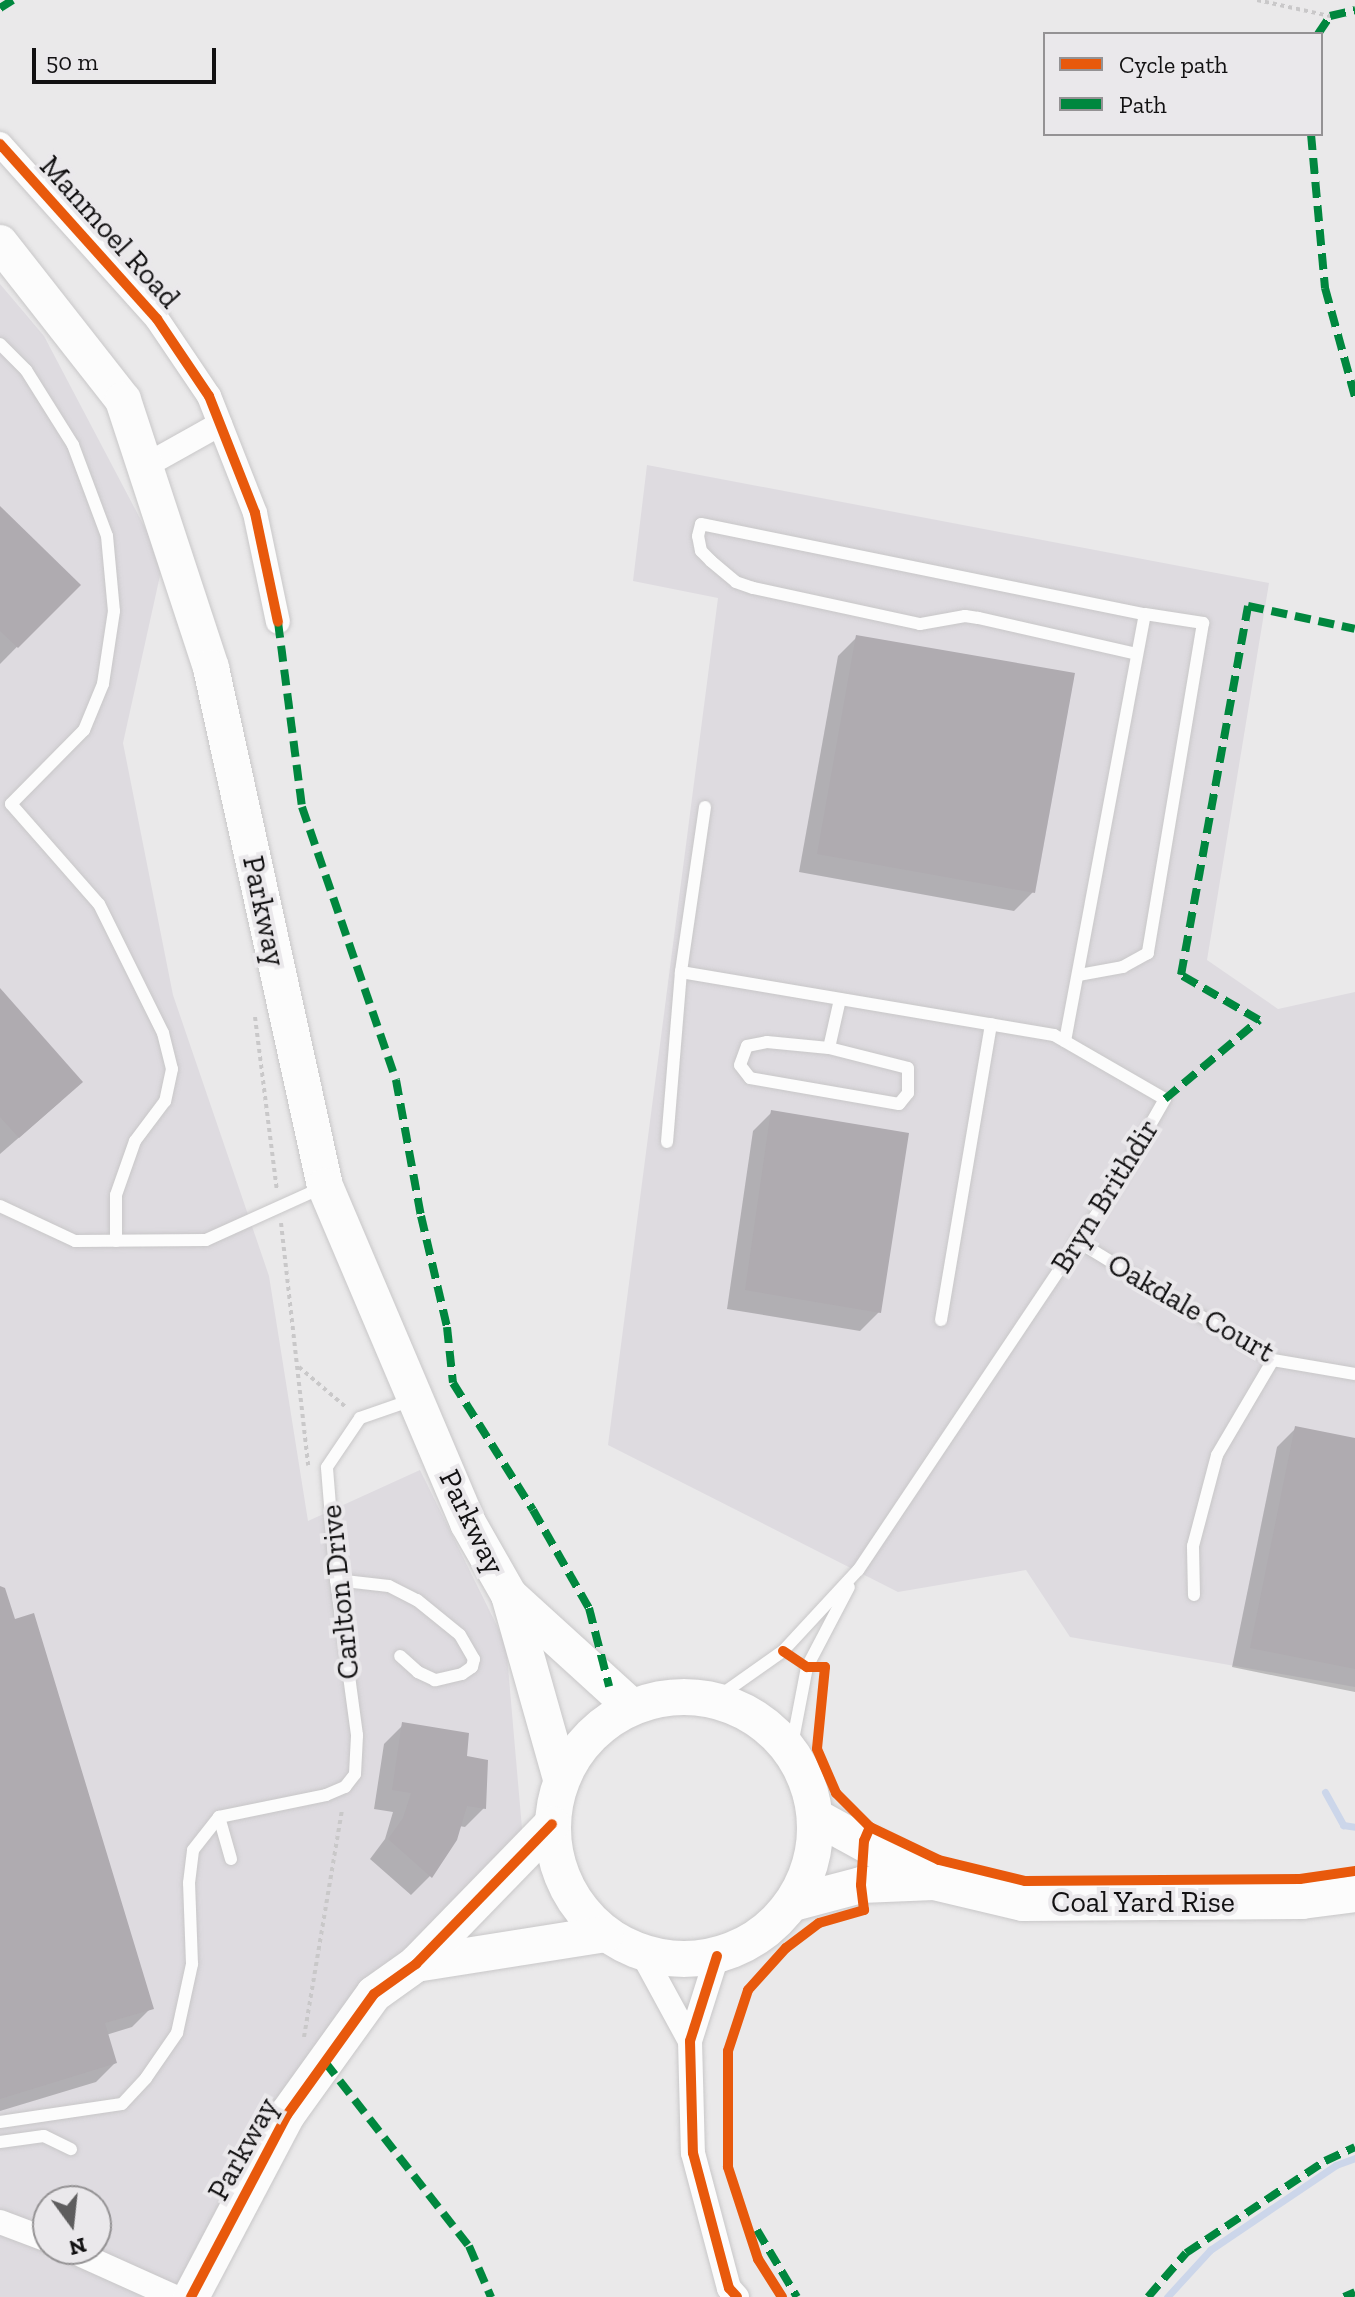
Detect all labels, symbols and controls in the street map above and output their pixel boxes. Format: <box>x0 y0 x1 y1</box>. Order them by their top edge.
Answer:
scale bar <box>36 32 220 82</box>
legend <box>1043 32 1323 136</box>
text: 50 m <box>46 47 98 76</box>
text: Cycle path <box>1119 50 1228 79</box>
text: Path <box>1119 90 1167 119</box>
street label: Manmoel Road <box>32 148 188 316</box>
street label: Parkway <box>235 853 293 969</box>
street label: Bryn Brithdir <box>1043 1112 1167 1280</box>
street label: Oakdale Court <box>1101 1246 1281 1370</box>
street label: Parkway <box>431 1464 513 1580</box>
street label: Carlton Drive <box>313 1503 367 1681</box>
street label: Coal Yard Rise <box>1051 1884 1235 1920</box>
street label: Parkway <box>200 2091 286 2207</box>
north arrow <box>32 2185 112 2265</box>
text: N <box>66 2232 89 2262</box>

